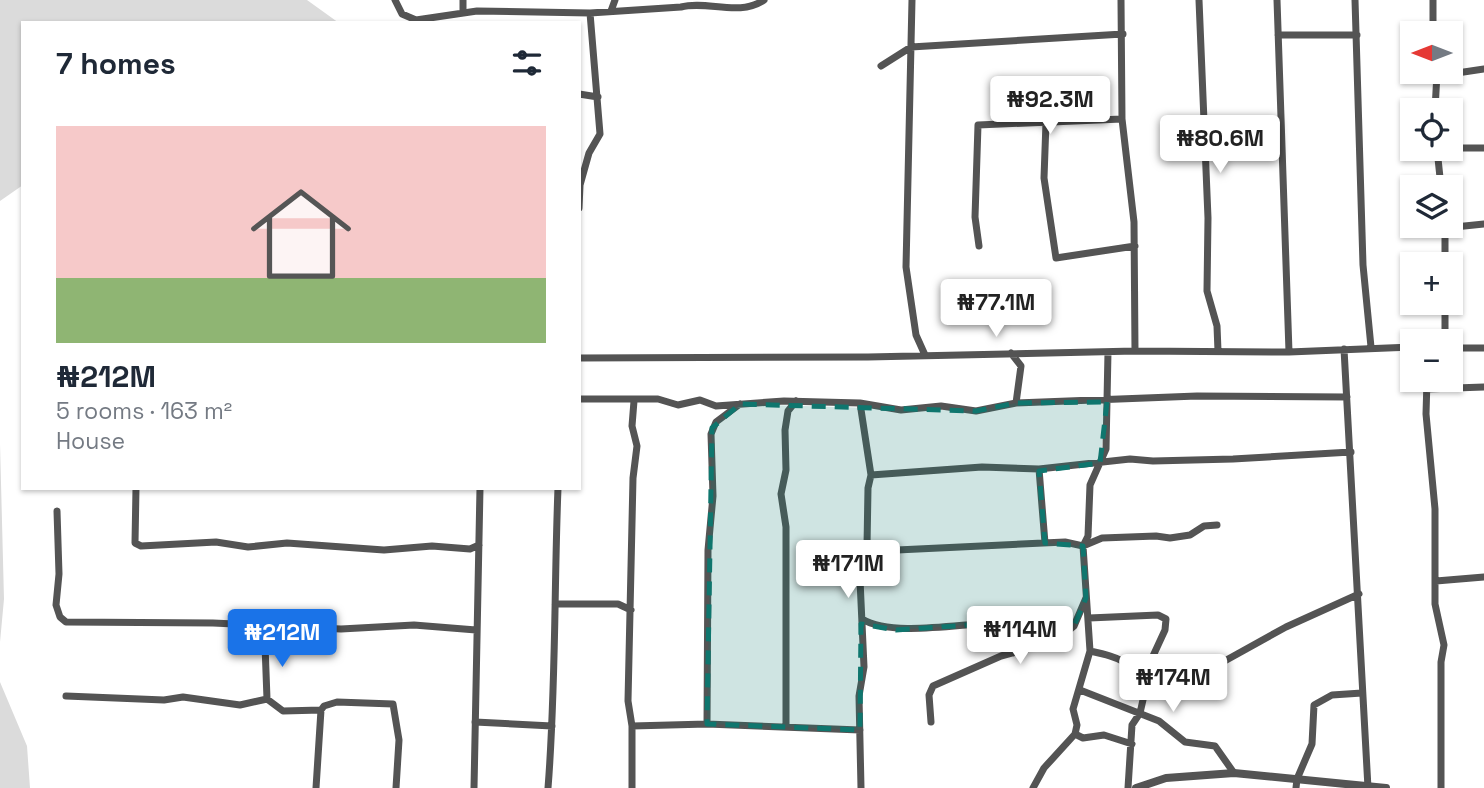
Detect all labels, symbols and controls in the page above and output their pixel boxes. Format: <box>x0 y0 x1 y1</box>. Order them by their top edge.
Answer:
north arrow <box>1400 21 1463 84</box>
map controls <box>1400 21 1463 392</box>
text: 7 homes <box>56 44 176 83</box>
icon: filters <box>508 44 546 82</box>
pin: ₦92.3M <box>993 76 1107 136</box>
text: ₦92.3M <box>1006 84 1094 114</box>
button: locate <box>1400 98 1463 161</box>
pin: ₦80.6M <box>1163 116 1277 175</box>
text: ₦80.6M <box>1176 123 1264 153</box>
icon: home <box>238 171 364 297</box>
button: layers <box>1400 175 1463 238</box>
button: + <box>1400 252 1463 315</box>
pin: ₦77.1M <box>939 280 1053 339</box>
text: ₦77.1M <box>957 287 1035 317</box>
button: − <box>1400 329 1463 392</box>
text: ₦212M <box>56 357 156 396</box>
text: 5 rooms · 163 m² <box>56 396 232 426</box>
text: House <box>56 426 125 456</box>
pin: ₦171M <box>799 540 897 600</box>
text: ₦171M <box>812 548 884 578</box>
pin: ₦114M <box>971 606 1069 666</box>
pin: ₦212M <box>233 610 331 669</box>
text: ₦114M <box>983 614 1057 644</box>
text: ₦212M <box>244 617 320 647</box>
pin: ₦174M <box>1124 654 1222 714</box>
text: ₦174M <box>1135 662 1211 692</box>

